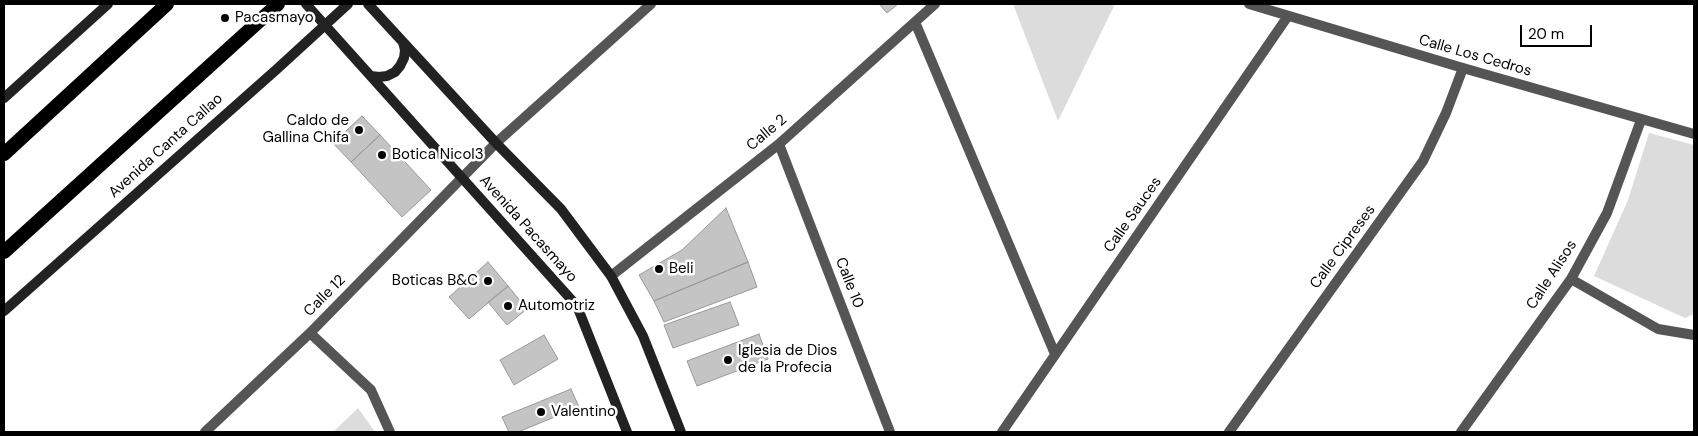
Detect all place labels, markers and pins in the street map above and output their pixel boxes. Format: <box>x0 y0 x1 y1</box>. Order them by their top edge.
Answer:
place label: Pacasmayo <box>235 9 314 27</box>
marker: Pacasmayo <box>219 12 231 24</box>
place label: Caldo de Gallina Chifa <box>262 112 349 147</box>
marker: Caldo de Gallina Chifa <box>353 124 365 136</box>
place label: Botica Nicol3 <box>392 146 483 164</box>
marker: Botica Nicol3 <box>376 149 388 161</box>
place label: Beli <box>669 260 694 278</box>
marker: Beli <box>653 263 665 275</box>
place label: Boticas B&C <box>392 272 478 290</box>
marker: Boticas B&C <box>482 275 494 287</box>
place label: Automotriz <box>518 297 595 315</box>
marker: Automotriz <box>502 300 514 312</box>
place label: Iglesia de Dios de la Profecia <box>738 342 837 377</box>
marker: Iglesia de Dios de la Profecia <box>722 354 734 366</box>
place label: Valentino <box>551 403 616 421</box>
marker: Valentino <box>535 406 547 418</box>

